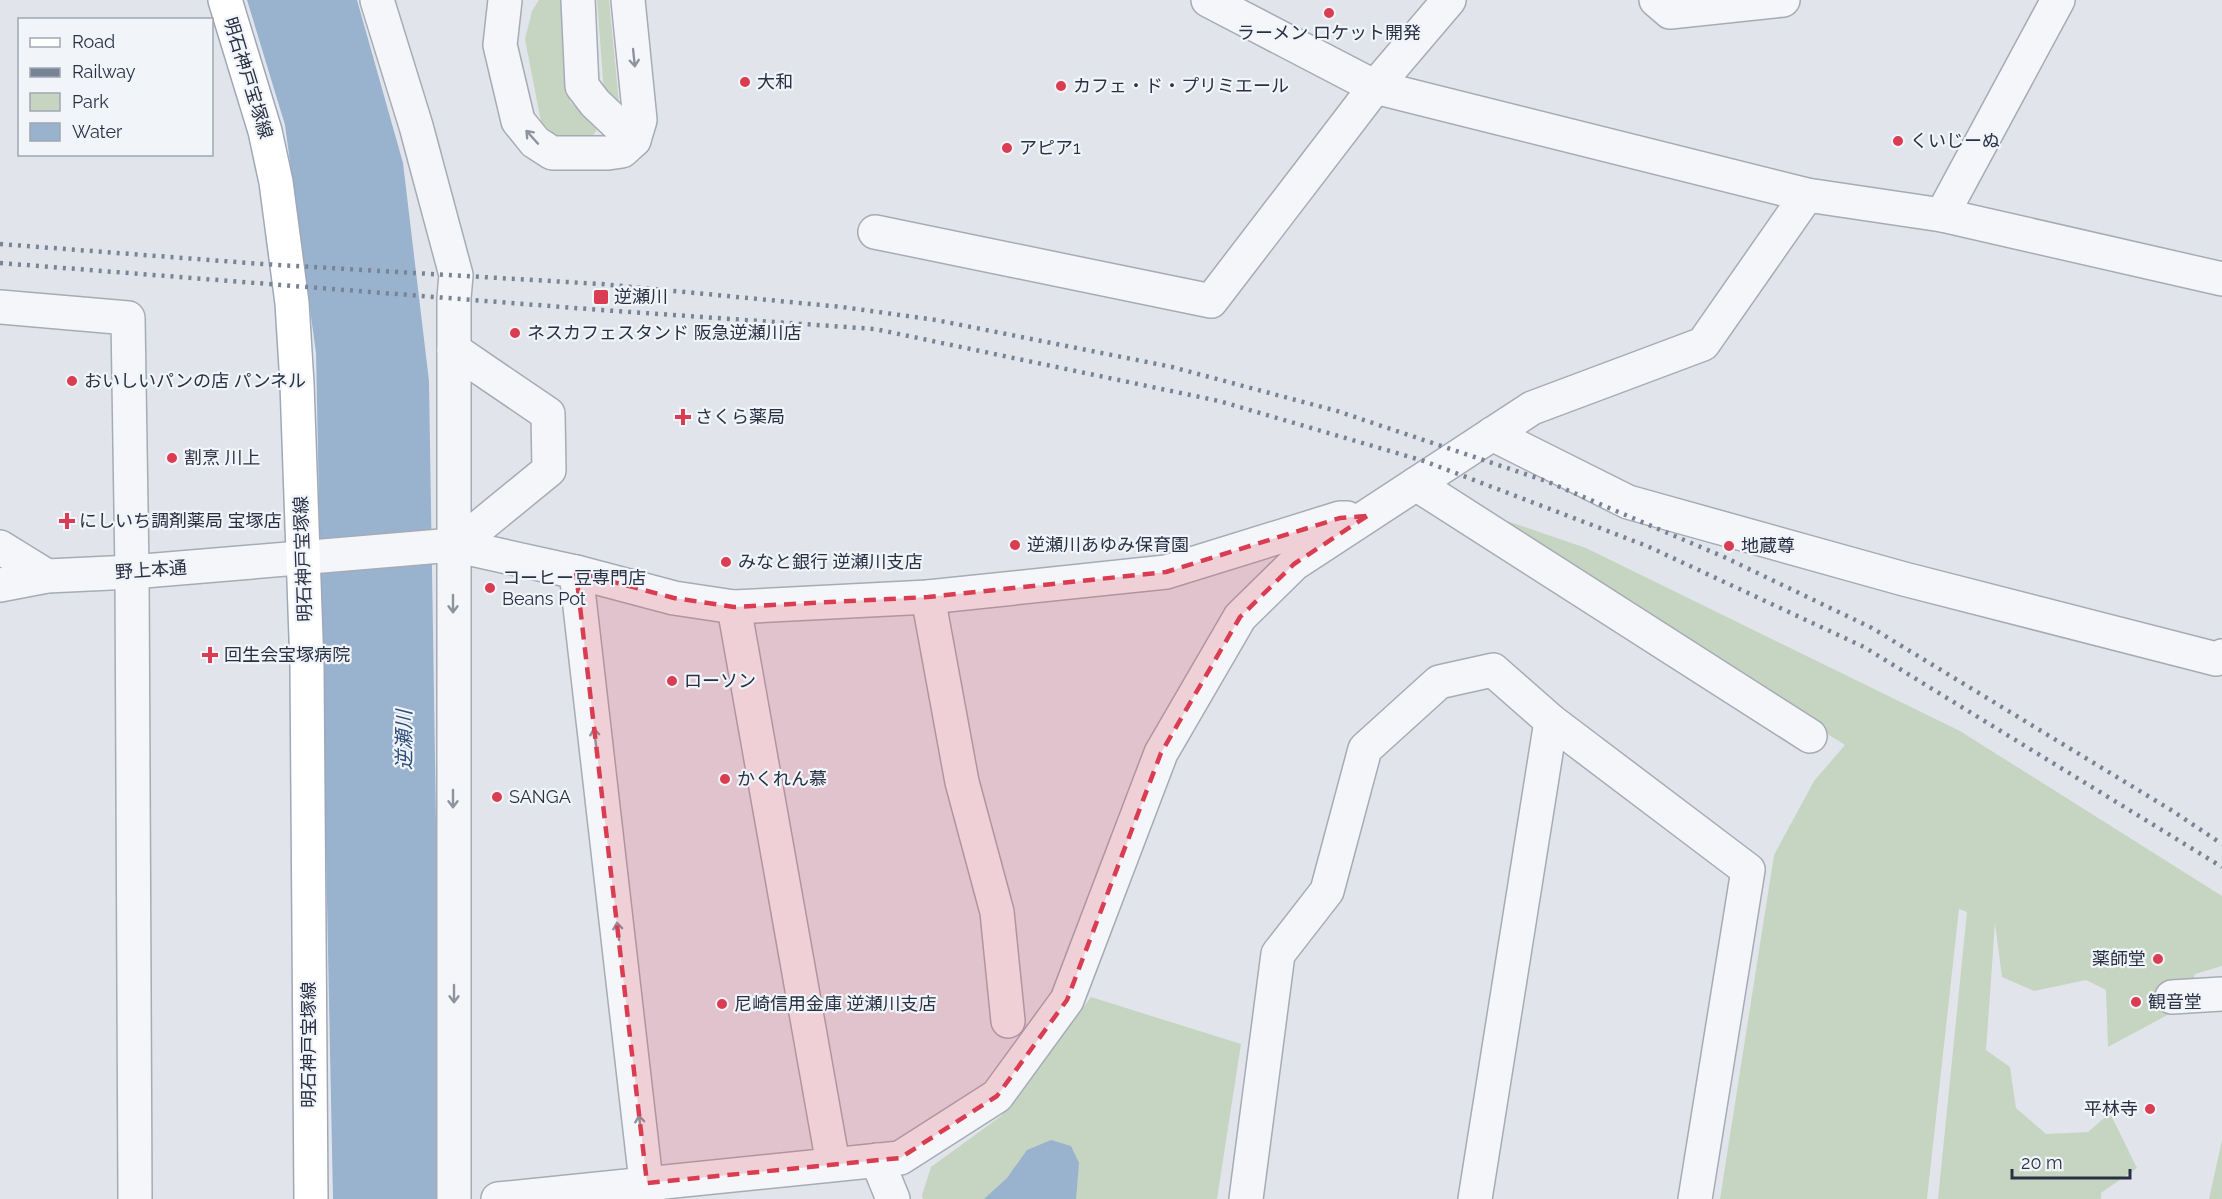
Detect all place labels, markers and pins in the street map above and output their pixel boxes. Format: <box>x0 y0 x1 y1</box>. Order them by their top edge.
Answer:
marker: ラーメン ロケット開発 <box>1322 6 1336 20</box>
place label: ラーメン ロケット開発 <box>1237 22 1421 43</box>
place label: 大和 <box>757 71 793 92</box>
marker: 大和 <box>738 75 752 89</box>
place label: カフェ・ド・プリミエール <box>1073 75 1289 96</box>
marker: カフェ・ド・プリミエール <box>1054 79 1068 93</box>
place label: くいじーぬ <box>1910 130 2000 151</box>
marker: くいじーぬ <box>1891 134 1905 148</box>
place label: アピア1 <box>1019 137 1081 158</box>
marker: アピア1 <box>1000 141 1014 155</box>
place label: 逆瀬川 <box>614 286 668 307</box>
marker: 逆瀬川 <box>592 288 610 306</box>
place label: ネスカフェスタンド 阪急逆瀬川店 <box>527 322 802 343</box>
marker: ネスカフェスタンド 阪急逆瀬川店 <box>508 326 522 340</box>
place label: おいしいパンの店 パンネル <box>84 370 306 391</box>
marker: おいしいパンの店 パンネル <box>65 374 79 388</box>
place label: さくら薬局 <box>695 406 785 427</box>
marker: さくら薬局 <box>676 410 690 424</box>
place label: 割烹 川上 <box>184 447 261 468</box>
marker: 割烹 川上 <box>165 451 179 465</box>
place label: にしいち調剤薬局 宝塚店 <box>79 510 282 531</box>
marker: にしいち調剤薬局 宝塚店 <box>60 514 74 528</box>
place label: 逆瀬川あゆみ保育園 <box>1027 534 1189 555</box>
place label: 地蔵尊 <box>1741 535 1795 556</box>
marker: 逆瀬川あゆみ保育園 <box>1008 538 1022 552</box>
marker: 地蔵尊 <box>1722 539 1736 553</box>
place label: みなと銀行 逆瀬川支店 <box>738 551 923 572</box>
marker: みなと銀行 逆瀬川支店 <box>719 555 733 569</box>
place label: コーヒー豆専門店 Beans Pot <box>502 567 646 609</box>
marker: コーヒー豆専門店 Beans Pot <box>483 581 497 595</box>
place label: 回生会宝塚病院 <box>224 644 350 665</box>
marker: 回生会宝塚病院 <box>201 646 219 664</box>
place label: ローソン <box>684 670 756 691</box>
marker: ローソン <box>665 674 679 688</box>
place label: かくれん慕 <box>737 768 827 789</box>
marker: かくれん慕 <box>718 772 732 786</box>
place label: SANGA <box>509 786 571 807</box>
marker: SANGA <box>490 790 504 804</box>
place label: 薬師堂 <box>2092 948 2146 969</box>
marker: 薬師堂 <box>2151 952 2165 966</box>
place label: 観音堂 <box>2148 991 2202 1012</box>
place label: 尼崎信用金庫 逆瀬川支店 <box>734 993 937 1014</box>
marker: 観音堂 <box>2129 995 2143 1009</box>
marker: 尼崎信用金庫 逆瀬川支店 <box>715 997 729 1011</box>
place label: 平林寺 <box>2084 1098 2138 1119</box>
marker: 平林寺 <box>2143 1102 2157 1116</box>

